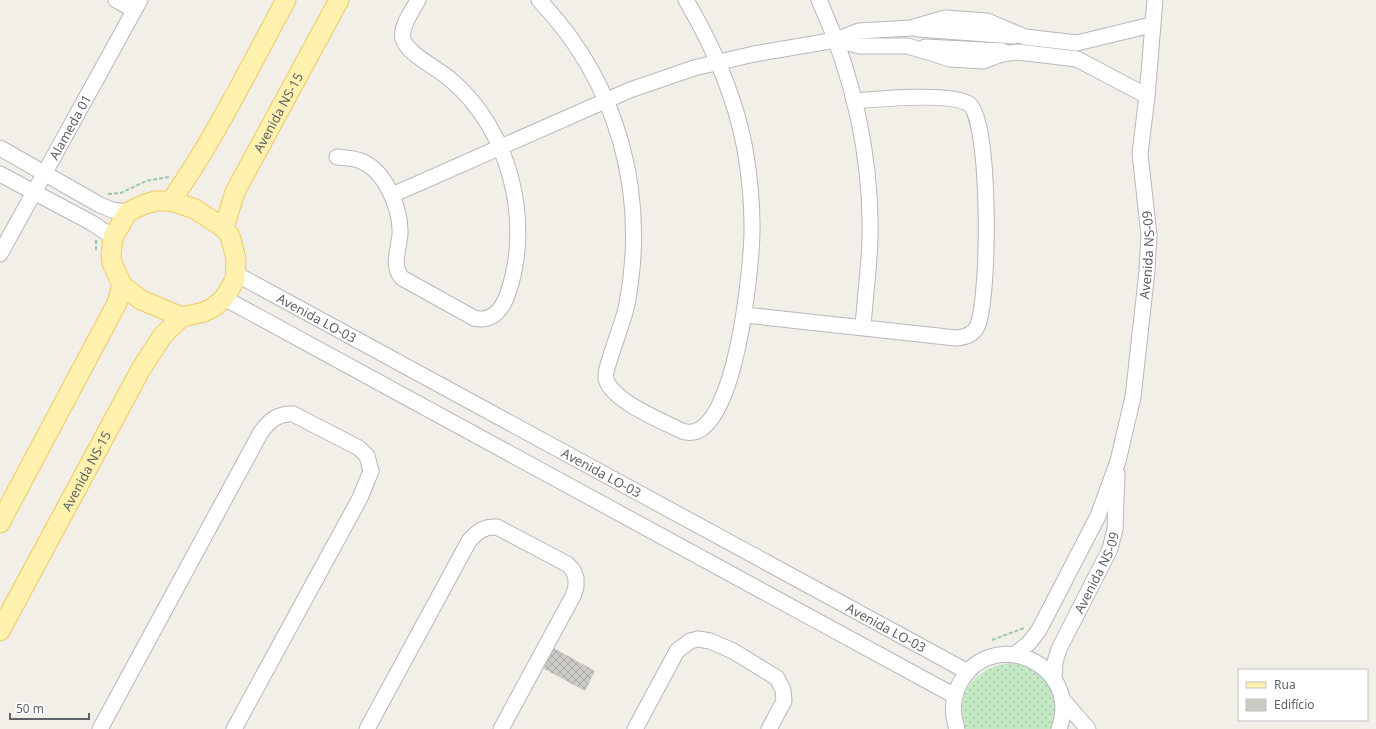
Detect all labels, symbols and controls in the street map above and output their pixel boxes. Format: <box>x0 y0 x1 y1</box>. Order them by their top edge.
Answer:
street label: Avenida NS-15 <box>249 69 307 156</box>
street label: Alameda 01 <box>45 91 95 163</box>
street label: Avenida NS-09 <box>1135 210 1158 300</box>
street label: Avenida LO-03 <box>274 289 360 347</box>
street label: Avenida NS-15 <box>57 428 115 514</box>
street label: Avenida LO-03 <box>558 444 644 502</box>
street label: Avenida NS-09 <box>1070 530 1123 616</box>
street label: Avenida LO-03 <box>843 599 929 656</box>
legend <box>1238 669 1368 721</box>
text: Rua <box>1274 676 1296 693</box>
scale bar <box>10 695 89 721</box>
text: Edifício <box>1274 696 1315 713</box>
text: 50 m <box>16 700 44 717</box>

